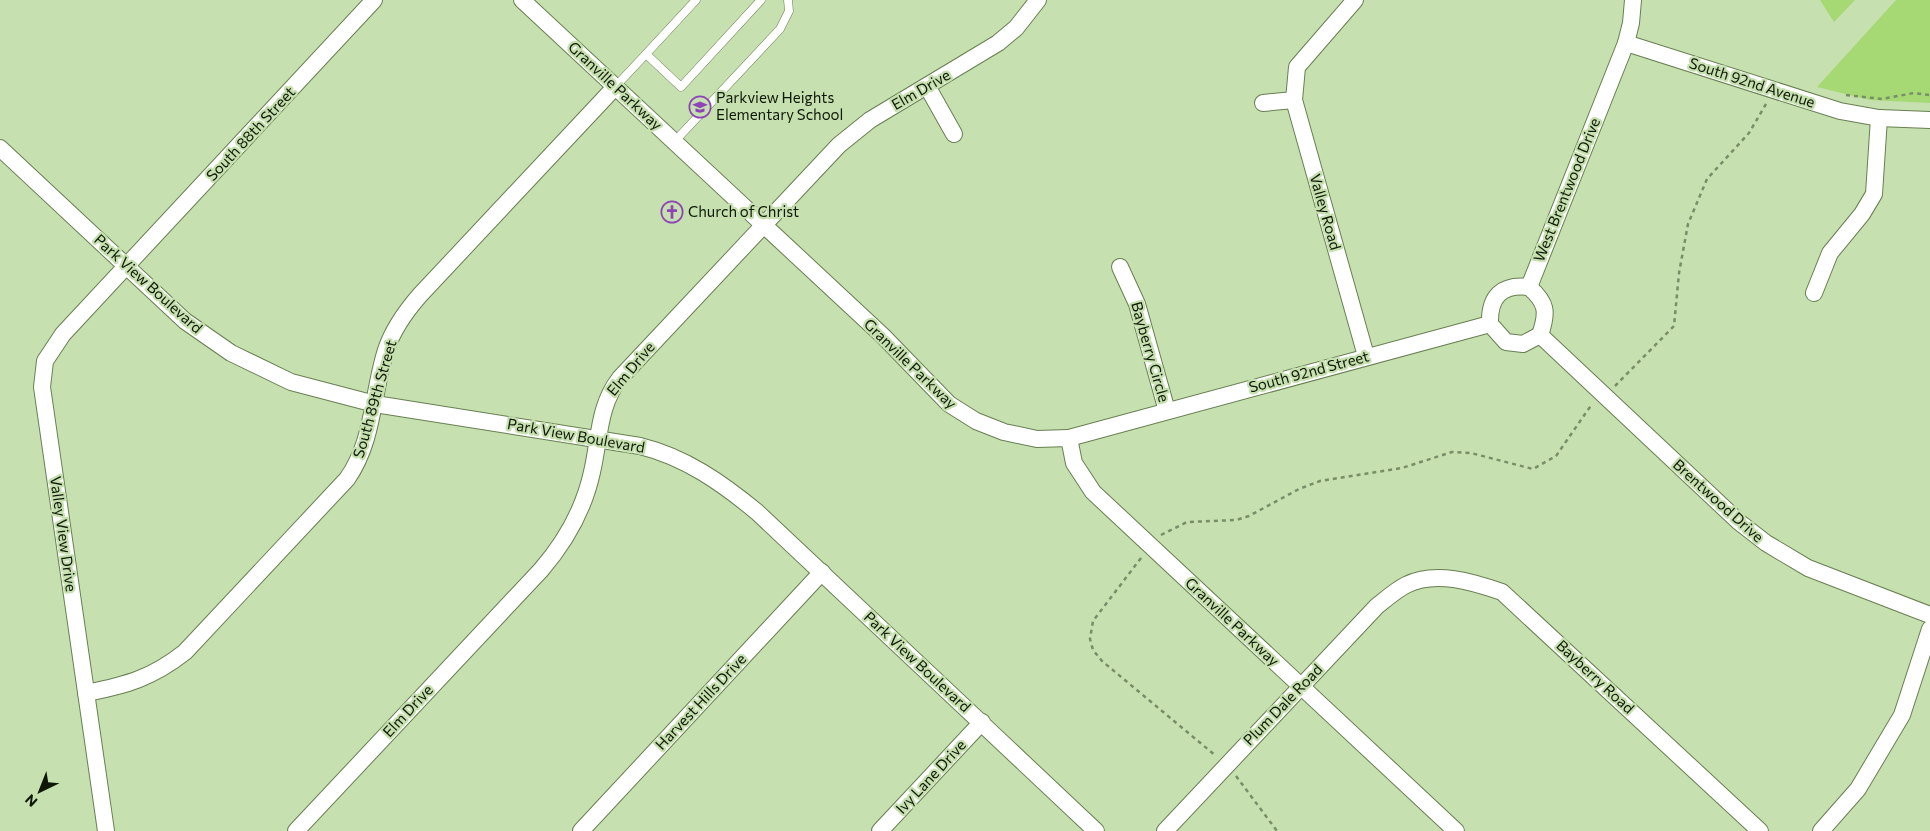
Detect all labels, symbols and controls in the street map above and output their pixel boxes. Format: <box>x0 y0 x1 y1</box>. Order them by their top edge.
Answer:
street label: Granville Parkway <box>565 37 667 134</box>
street label: South 92nd Avenue <box>1687 53 1818 111</box>
street label: Elm Drive <box>888 65 953 113</box>
street label: South 88th Street <box>202 83 298 184</box>
place label: Parkview Heights Elementary School <box>716 88 843 123</box>
school or university icon: Parkview Heights Elementary School <box>688 95 712 119</box>
street label: West Brentwood Drive <box>1529 115 1603 264</box>
street label: Valley Road <box>1307 172 1345 252</box>
church icon: Church of Christ <box>660 200 684 224</box>
place label: Church of Christ <box>688 202 799 220</box>
street label: Park View Boulevard <box>91 230 206 337</box>
street label: Bayberry Circle <box>1128 299 1174 404</box>
street label: Granville Parkway <box>861 315 961 412</box>
street label: South 89th Street <box>349 338 400 460</box>
street label: Elm Drive <box>602 338 658 399</box>
street label: South 92nd Street <box>1247 346 1371 396</box>
street label: Park View Boulevard <box>506 414 646 456</box>
street label: Brentwood Drive <box>1670 455 1768 546</box>
street label: Valley View Drive <box>47 475 81 593</box>
street label: Granville Parkway <box>1182 573 1284 670</box>
street label: Park View Boulevard <box>861 607 975 715</box>
street label: Bayberry Road <box>1553 636 1638 717</box>
street label: Harvest Hills Drive <box>651 649 749 753</box>
street label: Plum Dale Road <box>1239 660 1326 749</box>
street label: Elm Drive <box>379 680 436 740</box>
street label: Ivy Lane Drive <box>891 736 969 817</box>
north arrow <box>15 766 65 816</box>
text: N <box>21 791 40 811</box>

